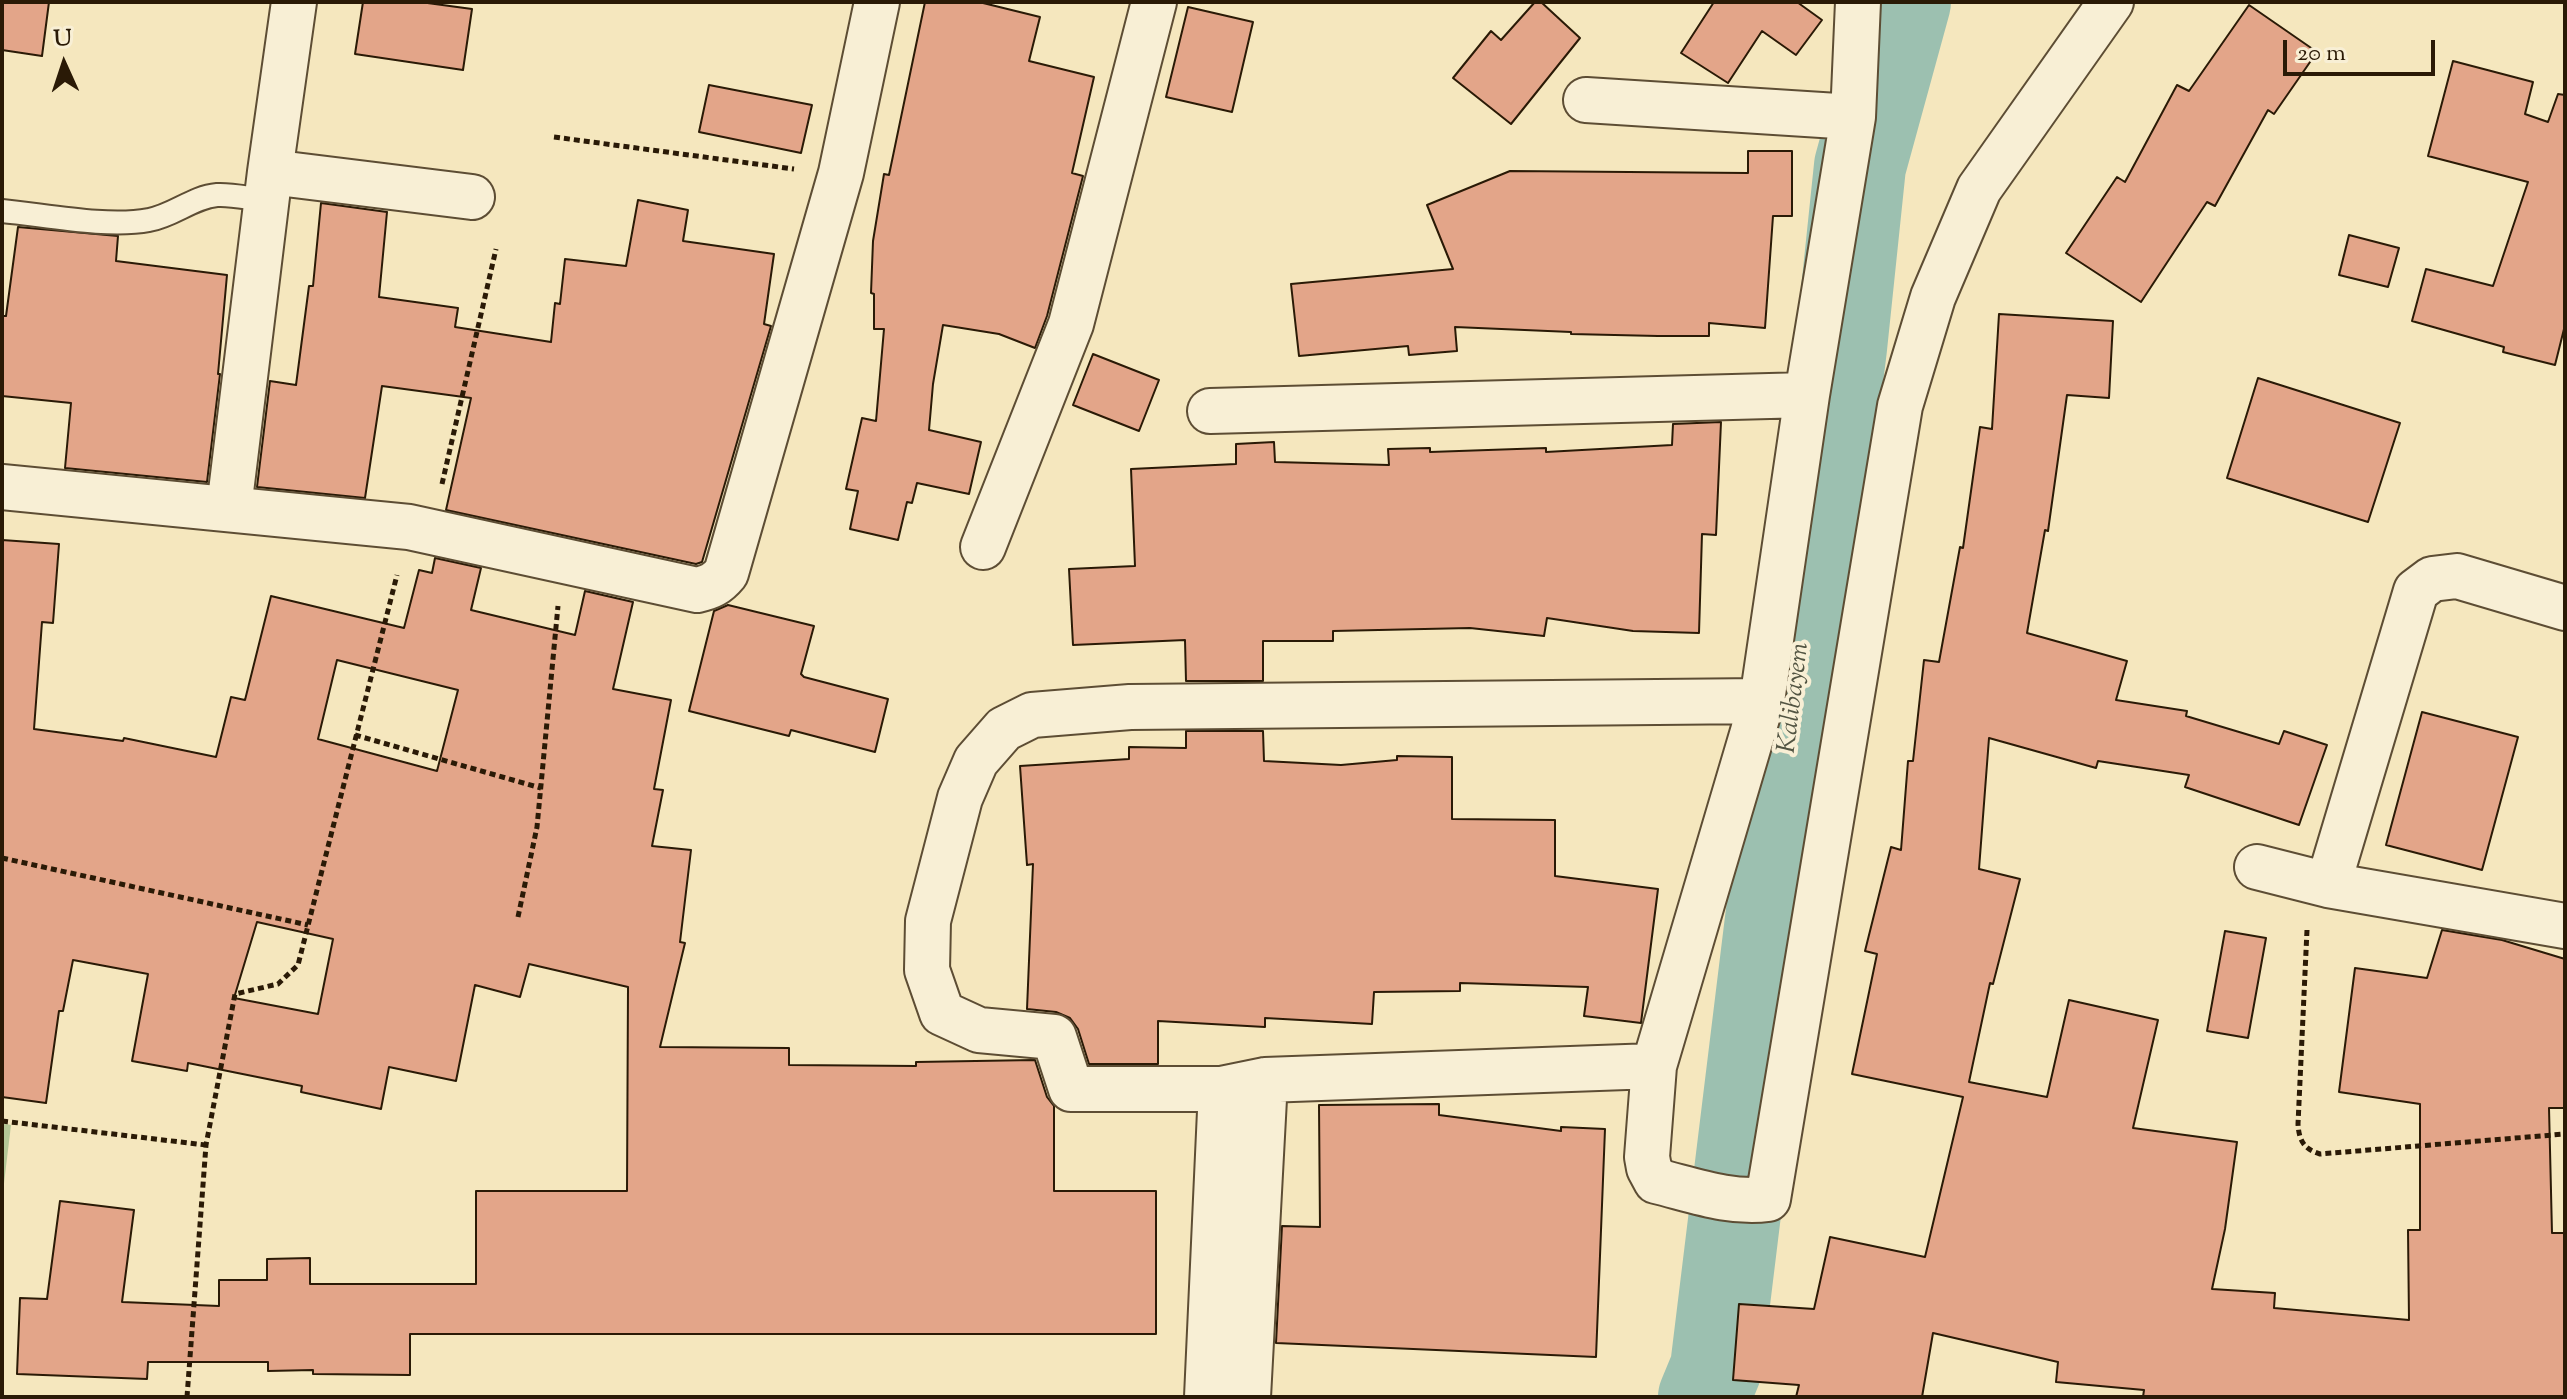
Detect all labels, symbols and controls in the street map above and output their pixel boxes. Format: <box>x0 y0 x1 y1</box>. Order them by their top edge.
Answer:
north arrow <box>24 24 104 104</box>
text: U <box>53 24 73 56</box>
scale bar <box>2287 24 2439 74</box>
text: 20 m <box>2297 37 2346 71</box>
water label: Kalibayem <box>1774 641 1818 755</box>

